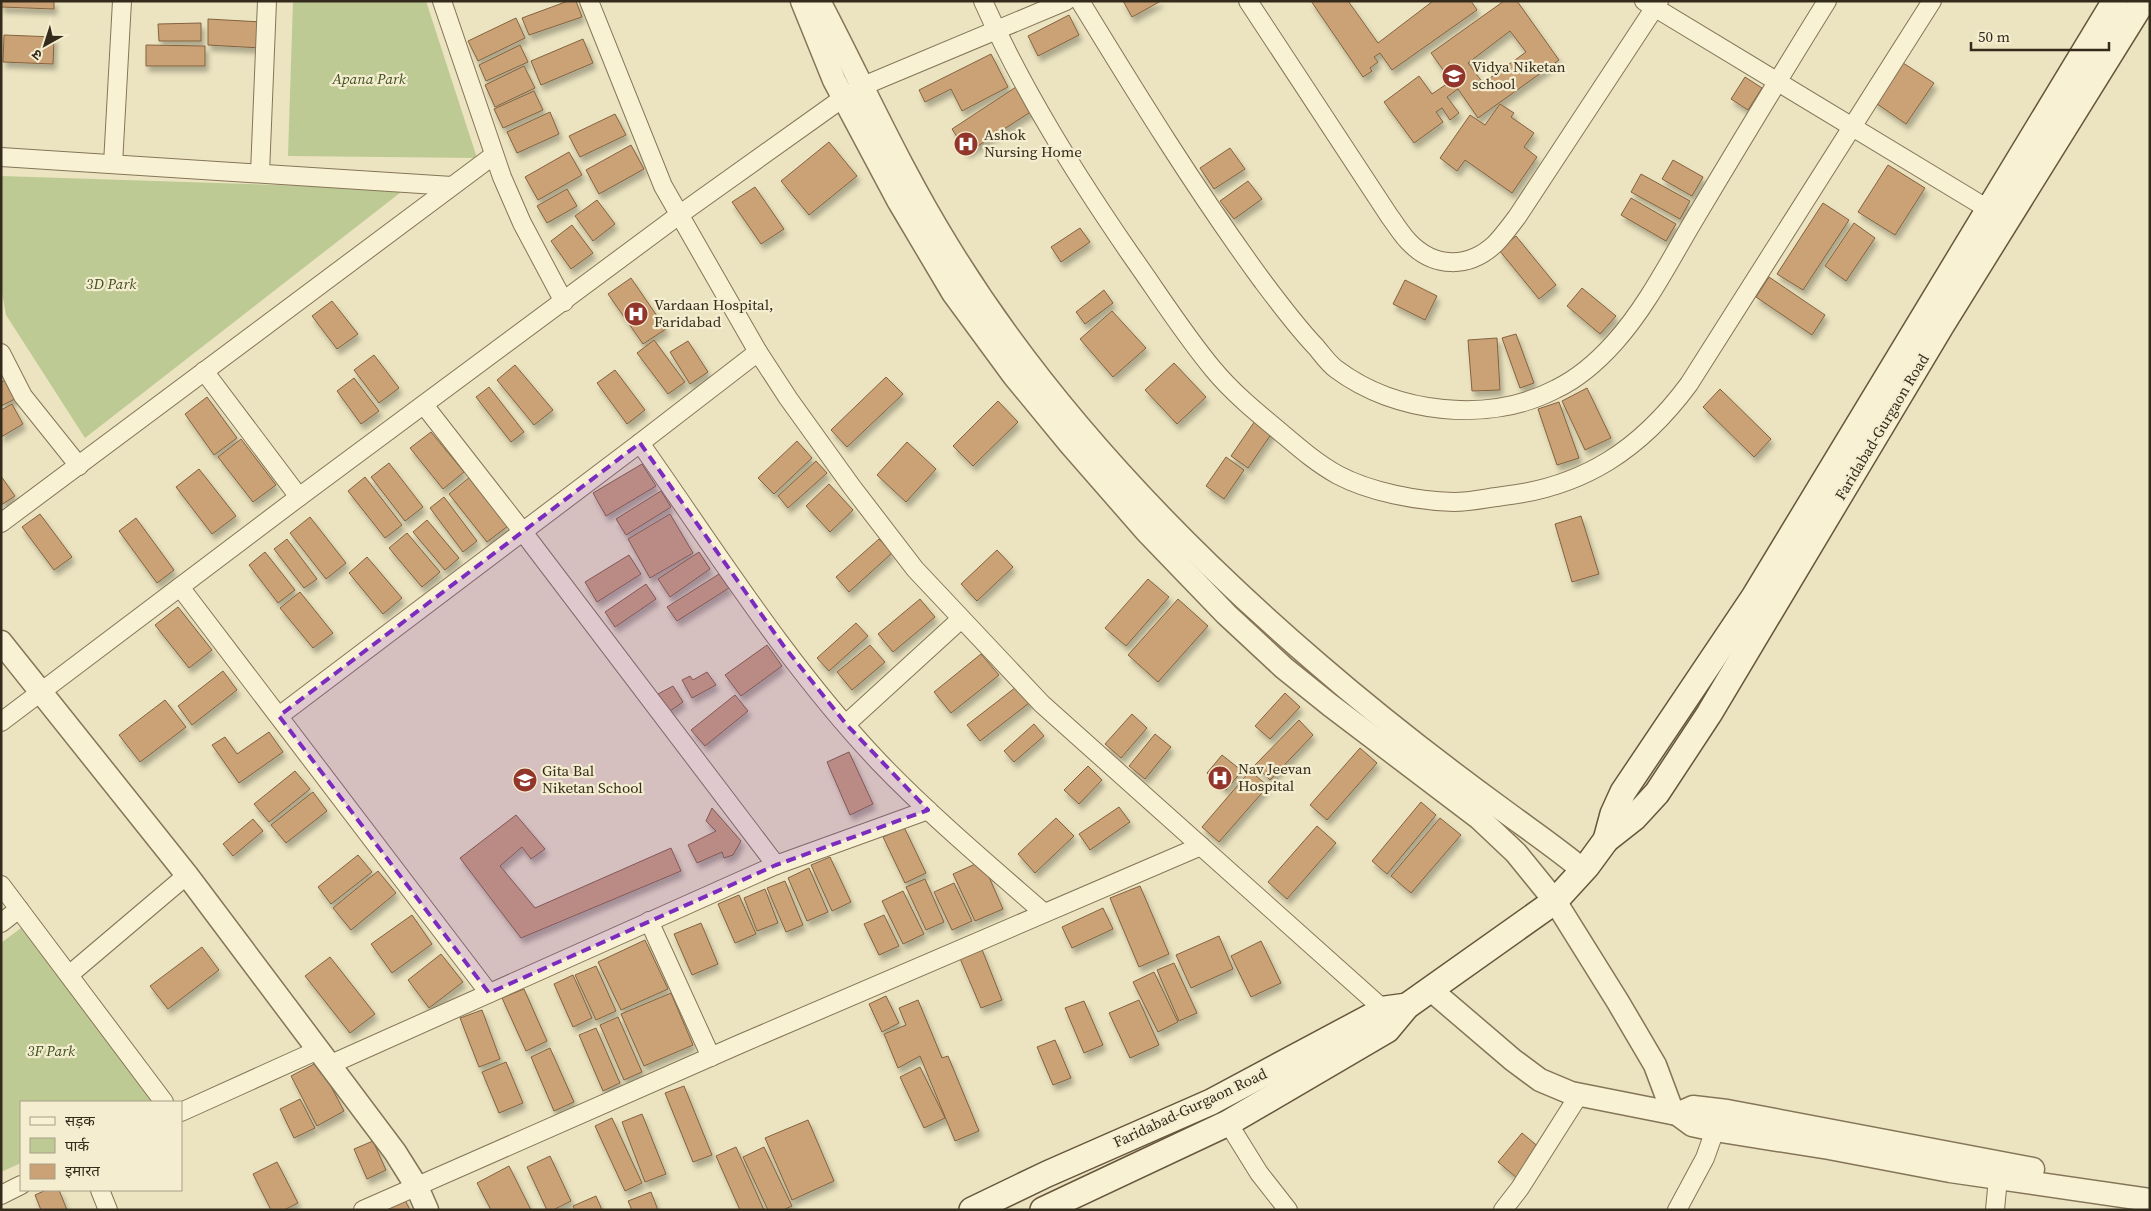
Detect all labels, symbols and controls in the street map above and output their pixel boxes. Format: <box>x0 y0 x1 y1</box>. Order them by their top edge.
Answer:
north arrow <box>20 20 70 70</box>
scale bar <box>1971 20 2108 52</box>
text: 50 m <box>1978 26 2010 47</box>
text: उ <box>27 44 46 65</box>
place label: Vidya Niketan school <box>1472 56 1566 94</box>
school or university icon: Vidya Niketan school <box>1441 63 1467 89</box>
park label: Apana Park <box>331 68 407 89</box>
place label: Ashok Nursing Home <box>984 124 1082 162</box>
hospital icon: Ashok Nursing Home <box>953 131 979 157</box>
park label: 3D Park <box>86 273 137 294</box>
place label: Vardaan Hospital, Faridabad <box>654 294 774 332</box>
hospital icon: Vardaan Hospital, Faridabad <box>623 301 649 327</box>
street label: Faridabad-Gurgaon Road <box>1830 349 1934 504</box>
place label: Nav Jeevan Hospital <box>1238 758 1312 796</box>
place label: Gita Bal Niketan School <box>542 760 643 798</box>
hospital icon: Nav Jeevan Hospital <box>1207 765 1233 791</box>
school or university icon: Gita Bal Niketan School <box>512 767 538 793</box>
park label: 3F Park <box>27 1040 76 1061</box>
street label: Faridabad-Gurgaon Road <box>1110 1063 1270 1152</box>
legend <box>20 1101 182 1191</box>
text: सड़क <box>65 1110 95 1131</box>
text: पार्क <box>65 1135 89 1156</box>
text: इमारत <box>65 1160 100 1181</box>

